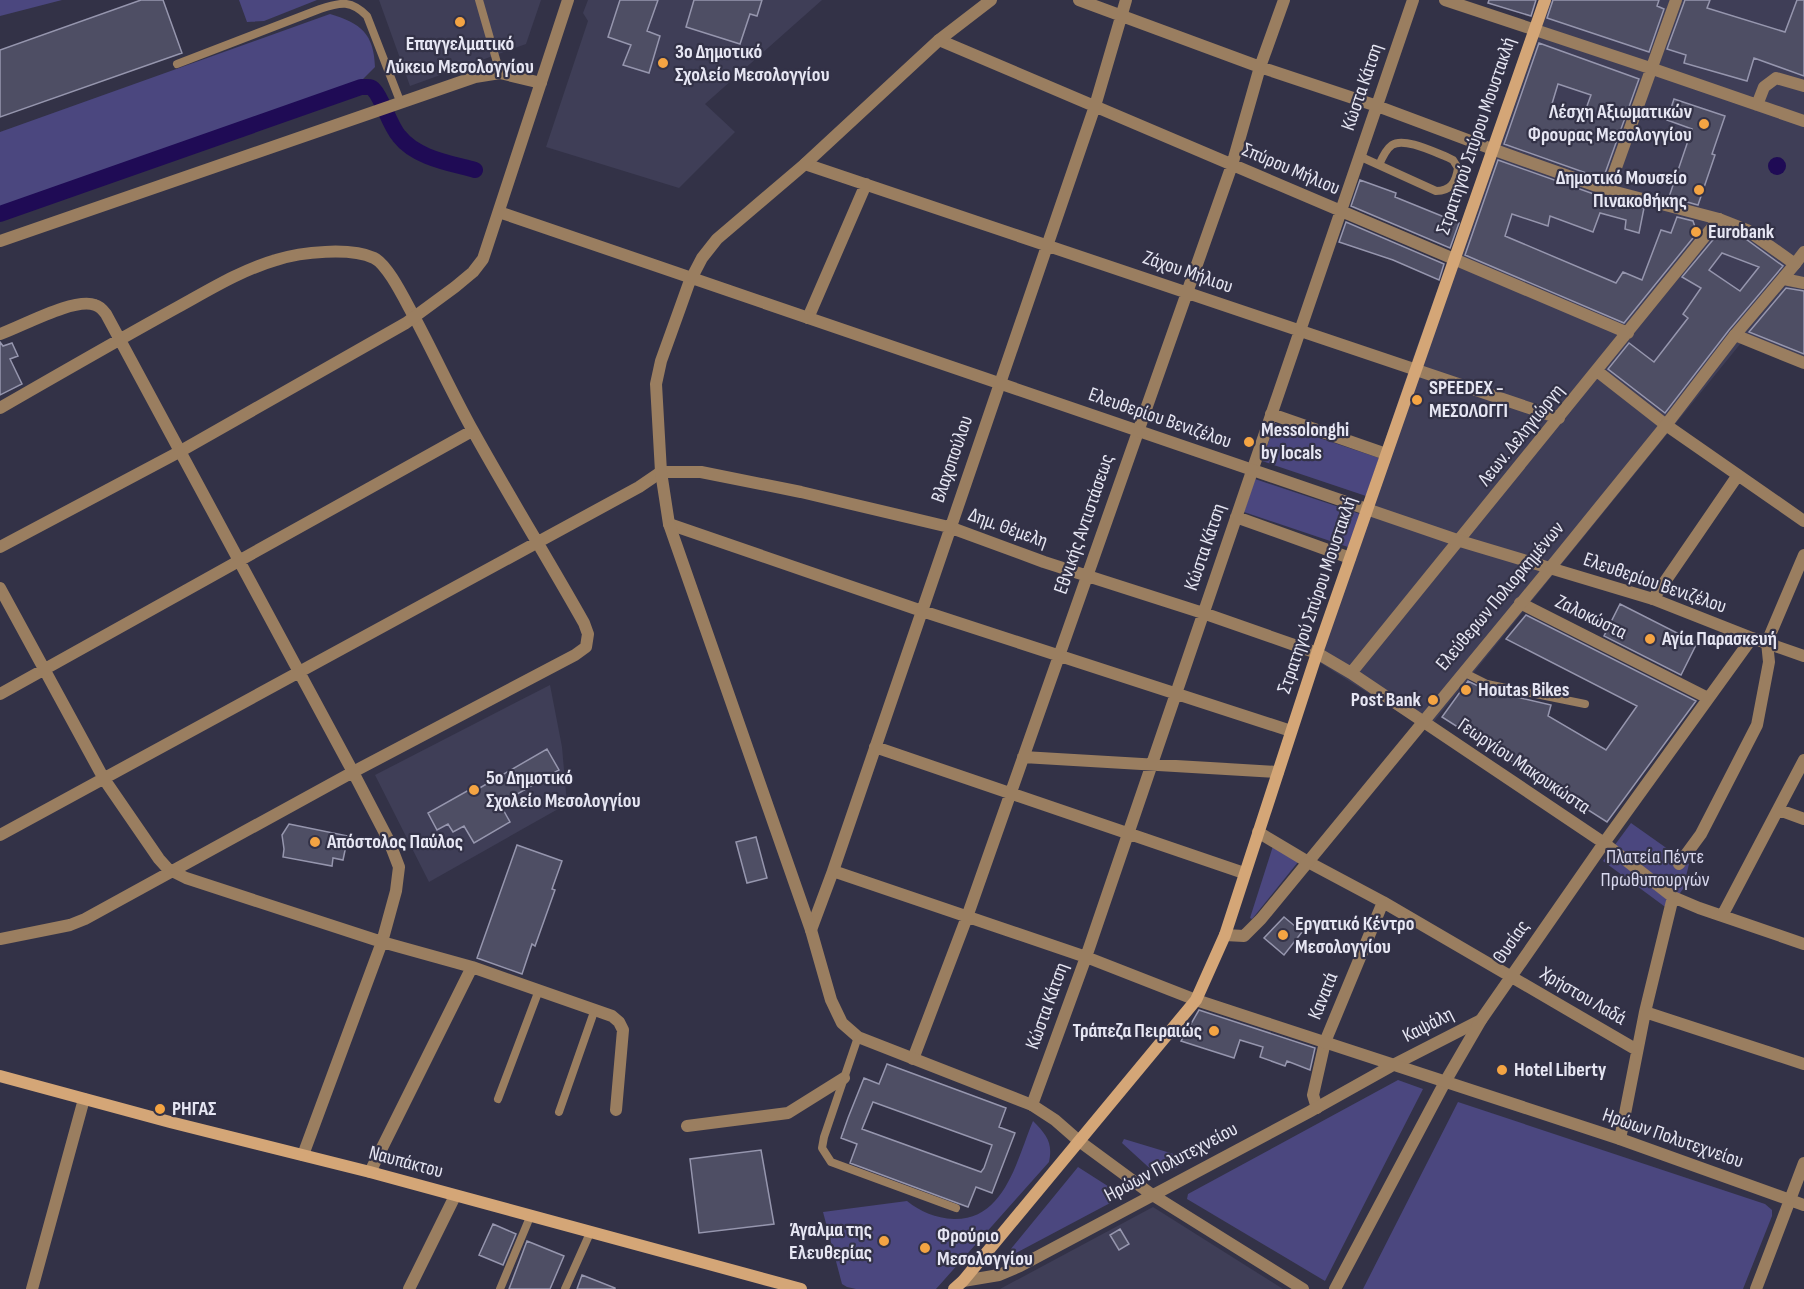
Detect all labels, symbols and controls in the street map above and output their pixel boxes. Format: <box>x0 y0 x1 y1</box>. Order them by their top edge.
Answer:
marker: Επαγγελματικό Λύκειο Μεσολογγίου <box>453 15 467 29</box>
place label: Επαγγελματικό Λύκειο Μεσολογγίου <box>385 32 534 79</box>
street label: Στρατηγού Σπύρου Μουστακλή <box>1431 34 1521 238</box>
place label: 3ο Δημοτικό Σχολείο Μεσολογγίου <box>675 40 830 87</box>
street label: Κώστα Κάτση <box>1336 40 1388 134</box>
marker: 3ο Δημοτικό Σχολείο Μεσολογγίου <box>656 56 670 70</box>
place label: Λέσχη Αξιωματικών Φρουρας Μεσολογγίου <box>1528 100 1693 147</box>
marker: Λέσχη Αξιωματικών Φρουρας Μεσολογγίου <box>1697 117 1711 131</box>
street label: Σπύρου Μήλιου <box>1239 138 1343 200</box>
place label: Δημοτικό Μουσείο Πινακοθήκης <box>1556 166 1687 213</box>
marker: Δημοτικό Μουσείο Πινακοθήκης <box>1692 183 1706 197</box>
place label: Eurobank <box>1708 220 1775 244</box>
marker: Eurobank <box>1689 225 1703 239</box>
street label: Ζάχου Μήλιου <box>1140 245 1236 299</box>
place label: SPEEDEX - ΜΕΣΟΛΟΓΓΙ <box>1429 376 1508 423</box>
street label: Λεων. Δεληγιώργη <box>1472 379 1569 491</box>
street label: Ελευθερίου Βενιζέλου <box>1085 382 1235 454</box>
marker: SPEEDEX - ΜΕΣΟΛΟΓΓΙ <box>1410 393 1424 407</box>
street label: Βλαχοπούλου <box>926 412 978 506</box>
place label: Messolonghi by locals <box>1261 418 1349 465</box>
marker: Messolonghi by locals <box>1242 435 1256 449</box>
street label: Εθνικής Αντιστάσεως <box>1049 451 1119 597</box>
street label: Στρατηγού Σπύρου Μουστακλή <box>1272 493 1362 697</box>
street label: Κώστα Κάτση <box>1179 500 1231 594</box>
street label: Δημ. Θέμελη <box>965 503 1051 553</box>
street label: Ελεύθερων Πολιορκημένων <box>1431 516 1569 675</box>
street label: Ελευθερίου Βενιζέλου <box>1580 547 1730 619</box>
street label: Ζαλοκώστα <box>1551 589 1631 645</box>
place label: Αγία Παρασκευή <box>1661 627 1777 651</box>
marker: Αγία Παρασκευή <box>1643 632 1657 646</box>
place label: Houtas Bikes <box>1478 678 1570 702</box>
marker: Houtas Bikes <box>1459 683 1473 697</box>
place label: Post Bank <box>1351 688 1422 712</box>
marker: Post Bank <box>1426 693 1440 707</box>
street label: Γεωργίου Μακρυκώστα <box>1453 713 1595 820</box>
place label: 5ο Δημοτικό Σχολείο Μεσολογγίου <box>486 766 641 813</box>
marker: 5ο Δημοτικό Σχολείο Μεσολογγίου <box>467 783 481 797</box>
place label: Απόστολος Παύλος <box>326 830 463 854</box>
marker: Απόστολος Παύλος <box>308 835 322 849</box>
park label: Πλατεία Πέντε Πρωθυπουργών <box>1601 845 1710 892</box>
place label: Eργατικό Κέντρο Μεσολογγίου <box>1295 912 1414 959</box>
street label: Θυσίας <box>1487 915 1535 969</box>
marker: Eργατικό Κέντρο Μεσολογγίου <box>1276 928 1290 942</box>
street label: Κώστα Κάτση <box>1020 959 1074 1053</box>
street label: Χρήστου Λαδά <box>1535 961 1631 1031</box>
street label: Κανατά <box>1303 968 1343 1023</box>
street label: Καψάλη <box>1398 1002 1458 1048</box>
place label: Τράπεζα Πειραιώς <box>1073 1019 1202 1043</box>
marker: Τράπεζα Πειραιώς <box>1207 1024 1221 1038</box>
place label: Hotel Liberty <box>1514 1058 1607 1082</box>
marker: Hotel Liberty <box>1495 1063 1509 1077</box>
place label: ΡΗΓΑΣ <box>172 1097 216 1121</box>
marker: ΡΗΓΑΣ <box>153 1102 167 1116</box>
street label: Ηρώων Πολυτεχνείου <box>1599 1103 1747 1173</box>
street label: Ηρώων Πολυτεχνείου <box>1100 1117 1242 1207</box>
street label: Ναυπάκτου <box>366 1141 446 1183</box>
place label: Άγαλμα της Ελευθερίας <box>789 1218 872 1265</box>
place label: Φρούριο Μεσολογγίου <box>937 1224 1033 1271</box>
marker: Άγαλμα της Ελευθερίας <box>877 1234 891 1248</box>
marker: Φρούριο Μεσολογγίου <box>918 1241 932 1255</box>

